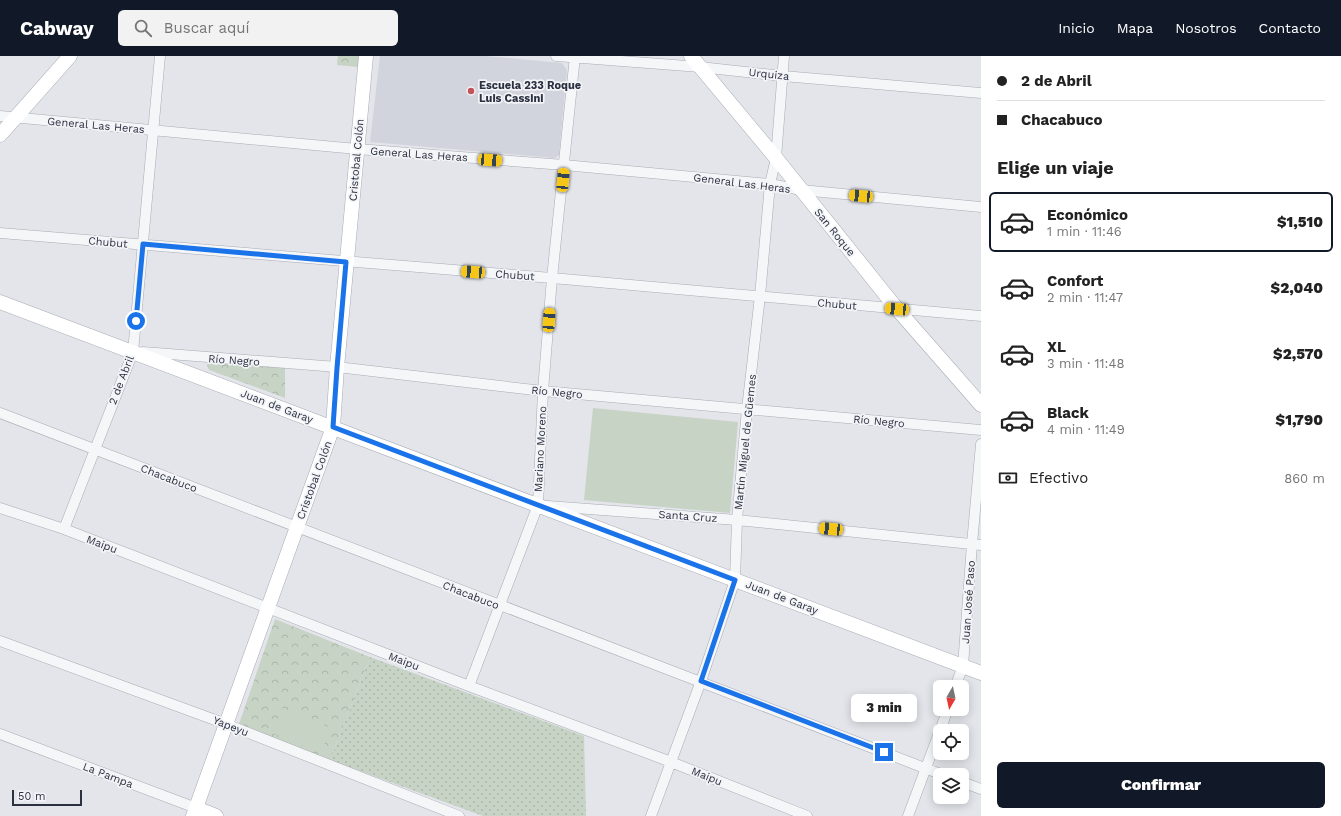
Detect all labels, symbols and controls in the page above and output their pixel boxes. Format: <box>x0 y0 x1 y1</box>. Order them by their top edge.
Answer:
search box <box>118 10 398 46</box>
text: Cabway <box>20 17 94 40</box>
icon: search <box>132 17 154 39</box>
text: Buscar aquí <box>164 19 250 37</box>
text: Inicio <box>1058 20 1095 36</box>
text: Mapa <box>1117 20 1153 36</box>
text: Nosotros <box>1175 20 1237 36</box>
text: Contacto <box>1259 20 1321 36</box>
street label: Urquiza <box>748 66 790 83</box>
text: 2 de Abril <box>1021 72 1092 90</box>
place label: Escuela 233 Roque Luis Cassini <box>479 79 581 105</box>
marker: Escuela 233 Roque Luis Cassini <box>466 86 476 96</box>
text: Chacabuco <box>1021 111 1103 129</box>
street label: General Las Heras <box>47 115 145 136</box>
street label: Cristobal Colón <box>346 118 367 202</box>
street label: General Las Heras <box>370 145 468 164</box>
car <box>478 153 502 167</box>
text: Elige un viaje <box>997 157 1114 178</box>
car <box>556 167 570 193</box>
street label: General Las Heras <box>693 171 791 196</box>
car <box>849 189 873 203</box>
icon: car <box>999 204 1035 240</box>
street label: San Roque <box>811 206 858 259</box>
text: Económico <box>1047 206 1128 224</box>
text: $1,510 <box>1277 213 1323 231</box>
text: 1 min · 11:46 <box>1047 224 1122 239</box>
street label: Chubut <box>88 234 129 251</box>
car <box>461 265 485 279</box>
street label: Chubut <box>495 268 535 283</box>
icon: car <box>999 270 1035 306</box>
text: Confort <box>1047 272 1103 290</box>
text: $2,040 <box>1270 279 1323 297</box>
text: 2 min · 11:47 <box>1047 290 1123 305</box>
street label: Chubut <box>817 296 858 313</box>
car <box>885 302 909 316</box>
car <box>542 308 556 332</box>
route start <box>127 312 145 330</box>
icon: car <box>999 336 1035 372</box>
text: XL <box>1047 338 1066 356</box>
text: $2,570 <box>1273 345 1323 363</box>
street label: Río Negro <box>208 352 260 369</box>
street label: 2 de Abril <box>106 353 137 407</box>
text: 3 min · 11:48 <box>1047 356 1124 371</box>
street label: Martín Miguel de Güemes <box>732 373 759 511</box>
street label: Río Negro <box>531 384 583 401</box>
street label: Juan de Garay <box>239 387 315 426</box>
icon: car <box>999 402 1035 438</box>
text: Black <box>1047 404 1089 422</box>
street label: Mariano Moreno <box>532 406 549 492</box>
text: $1,790 <box>1276 411 1323 429</box>
street label: Río Negro <box>853 413 905 430</box>
text: 4 min · 11:49 <box>1047 422 1125 437</box>
street label: Cristobal Colón <box>294 439 335 521</box>
street label: Chacabuco <box>139 462 199 495</box>
icon: cash <box>997 467 1019 489</box>
text: Efectivo <box>1029 469 1088 487</box>
text: 860 m <box>1284 471 1325 486</box>
street label: Santa Cruz <box>658 508 718 525</box>
car <box>818 522 844 536</box>
street label: Maipu <box>84 533 119 556</box>
street label: Juan José Paso <box>959 560 978 644</box>
street label: Juan de Garay <box>744 578 820 617</box>
street label: Chacabuco <box>441 579 501 612</box>
street label: Maipu <box>386 650 421 673</box>
north arrow <box>933 680 969 716</box>
map controls <box>933 680 969 804</box>
callout: 3 min <box>851 694 917 722</box>
text: 3 min <box>866 700 902 715</box>
street label: Yapeyu <box>211 714 250 739</box>
button: locate <box>933 724 969 760</box>
route end <box>875 743 893 761</box>
street label: La Pampa <box>81 760 135 791</box>
button: Confirmar <box>997 762 1325 808</box>
street label: Maipu <box>689 764 724 789</box>
button: layers <box>933 768 969 804</box>
scale bar <box>12 788 82 807</box>
text: 50 m <box>18 790 45 803</box>

